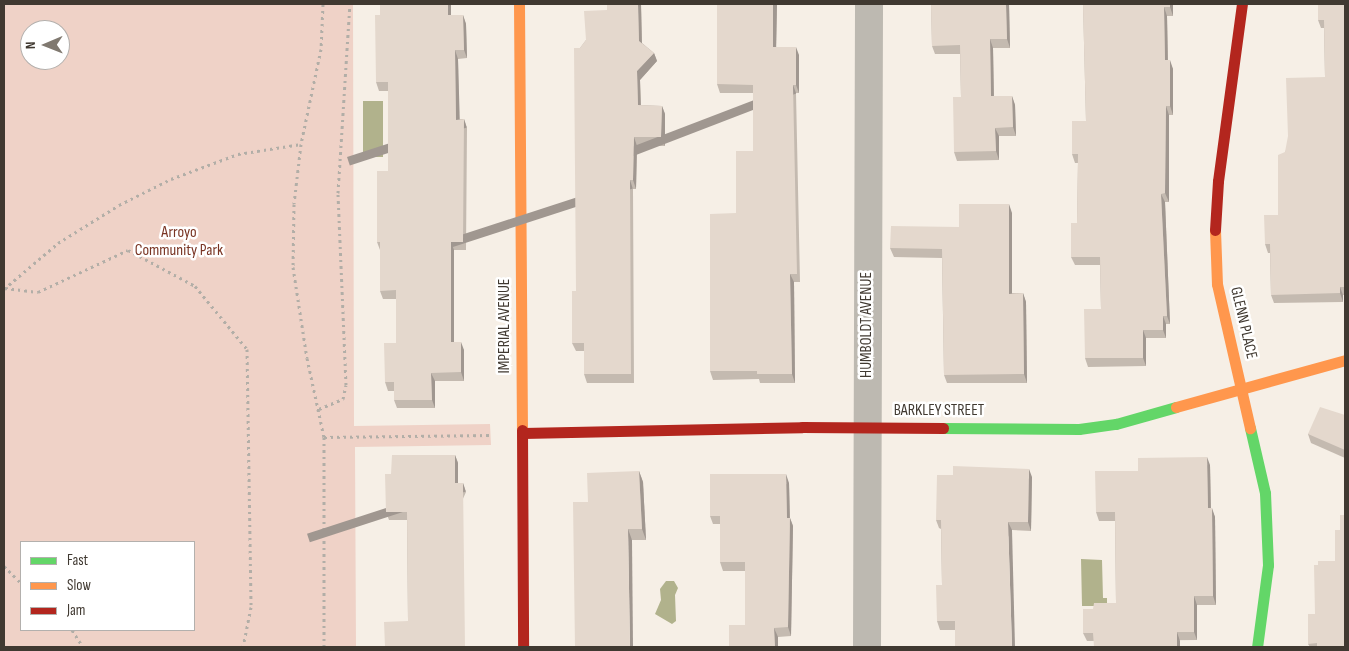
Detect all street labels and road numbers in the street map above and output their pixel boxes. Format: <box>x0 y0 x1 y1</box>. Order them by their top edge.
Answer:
street label: HUMBOLDT AVENUE <box>857 272 877 378</box>
street label: IMPERIAL AVENUE <box>495 279 515 373</box>
street label: GLENN PLACE <box>1225 285 1261 361</box>
street label: BARKLEY STREET <box>894 401 984 421</box>

